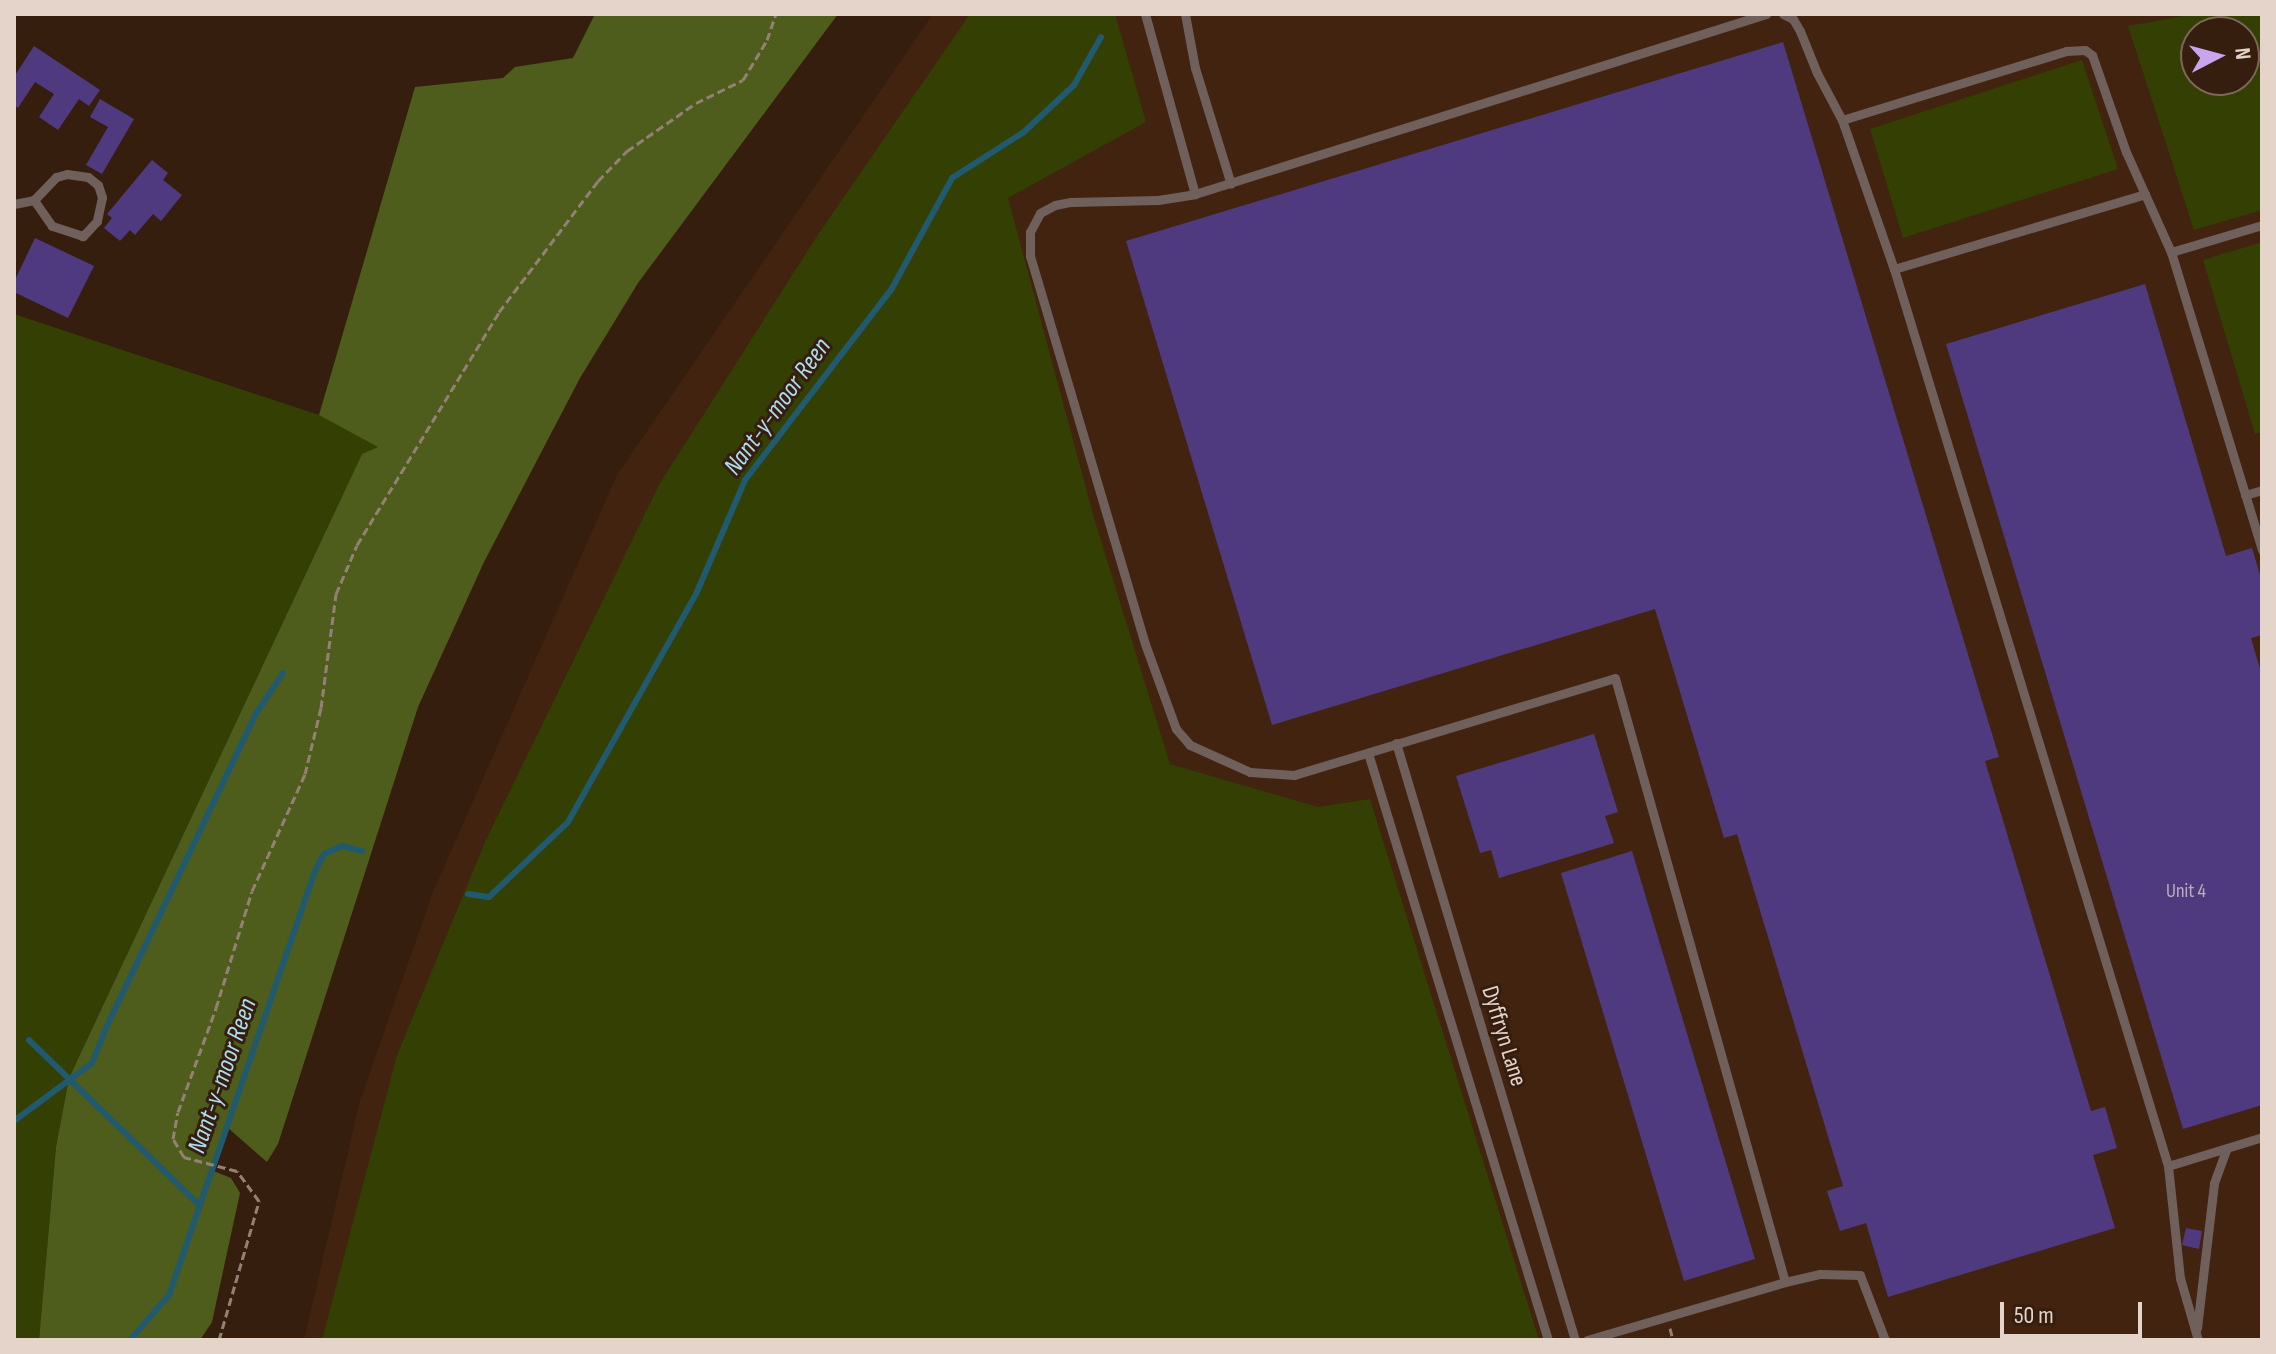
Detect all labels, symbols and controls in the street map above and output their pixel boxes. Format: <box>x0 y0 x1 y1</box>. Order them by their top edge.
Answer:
north arrow <box>2180 16 2260 96</box>
text: N <box>2228 46 2256 61</box>
water label: Nant-y-moor Reen <box>718 332 838 482</box>
house number: Unit 4 <box>2166 879 2206 903</box>
street label: Dyffryn Lane <box>1475 982 1533 1090</box>
water label: Nant-y-moor Reen <box>182 994 264 1158</box>
scale bar <box>2004 1286 2146 1336</box>
text: 50 m <box>2014 1301 2054 1330</box>

